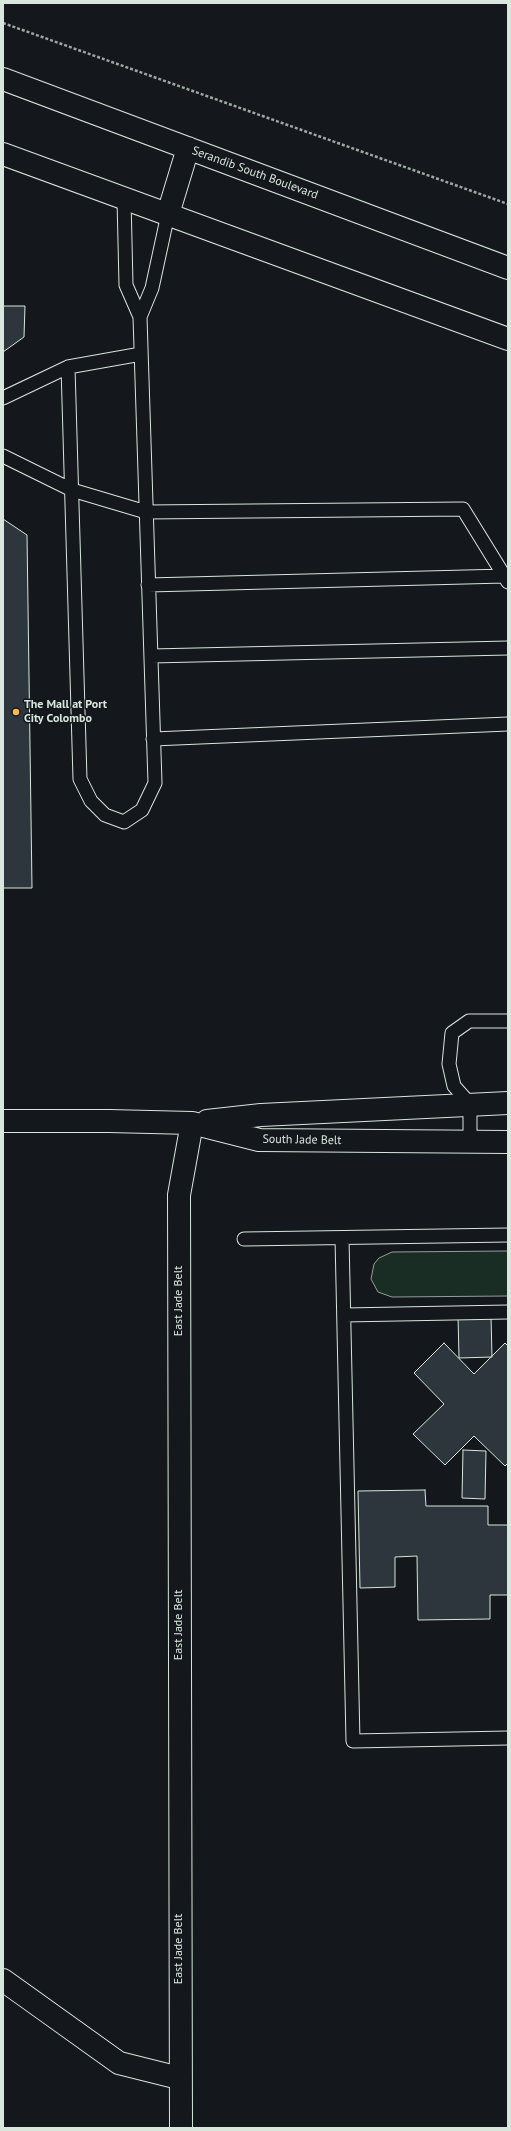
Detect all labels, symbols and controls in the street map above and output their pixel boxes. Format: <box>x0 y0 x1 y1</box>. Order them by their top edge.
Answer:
street label: Serandib South Boulevard <box>190 143 320 203</box>
place label: The Mall at Port City Colombo <box>24 698 107 726</box>
marker: The Mall at Port City Colombo <box>11 707 21 717</box>
street label: South Jade Belt <box>262 1132 342 1148</box>
street label: East Jade Belt <box>172 1266 186 1336</box>
street label: East Jade Belt <box>172 1590 186 1660</box>
street label: East Jade Belt <box>172 1914 186 1984</box>

